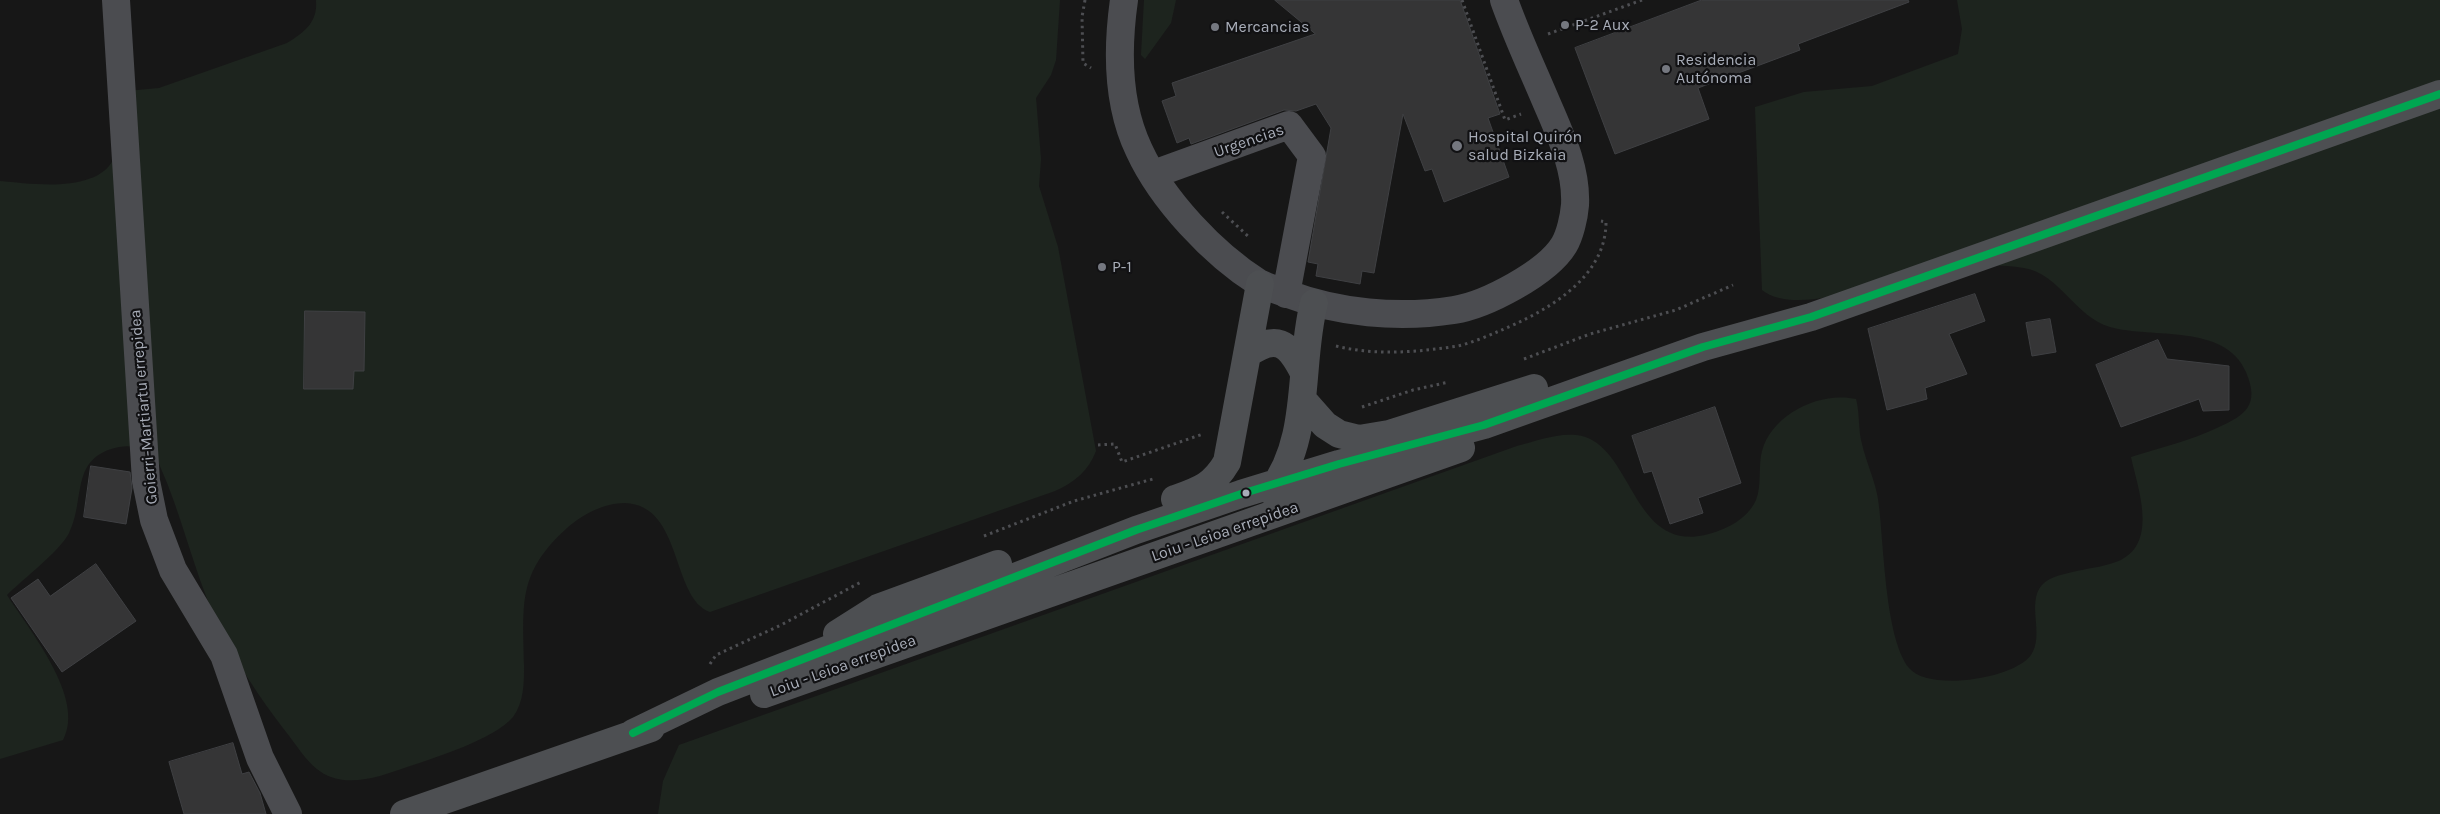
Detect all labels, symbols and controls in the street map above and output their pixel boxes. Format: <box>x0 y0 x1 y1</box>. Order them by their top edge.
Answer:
place label: P-2 Aux <box>1575 15 1630 35</box>
place label: Mercancias <box>1225 17 1310 37</box>
marker: P-2 Aux <box>1559 19 1571 31</box>
marker: Mercancias <box>1209 21 1221 33</box>
place label: Residencia Autónoma <box>1676 50 1756 88</box>
marker: Residencia Autónoma <box>1660 63 1672 75</box>
street label: Urgencias <box>1211 120 1287 162</box>
place label: Hospital Quirón salud Bizkaia <box>1468 127 1582 165</box>
marker: Hospital Quirón salud Bizkaia <box>1450 139 1464 153</box>
place label: P-1 <box>1112 257 1132 277</box>
marker: P-1 <box>1096 261 1108 273</box>
street label: Goierri-Martiartu errepidea <box>126 309 162 505</box>
unlabelled marker <box>1241 488 1251 498</box>
street label: Loiu - Leioa errepidea <box>1149 498 1301 566</box>
street label: Loiu - Leioa errepidea <box>767 631 919 701</box>

